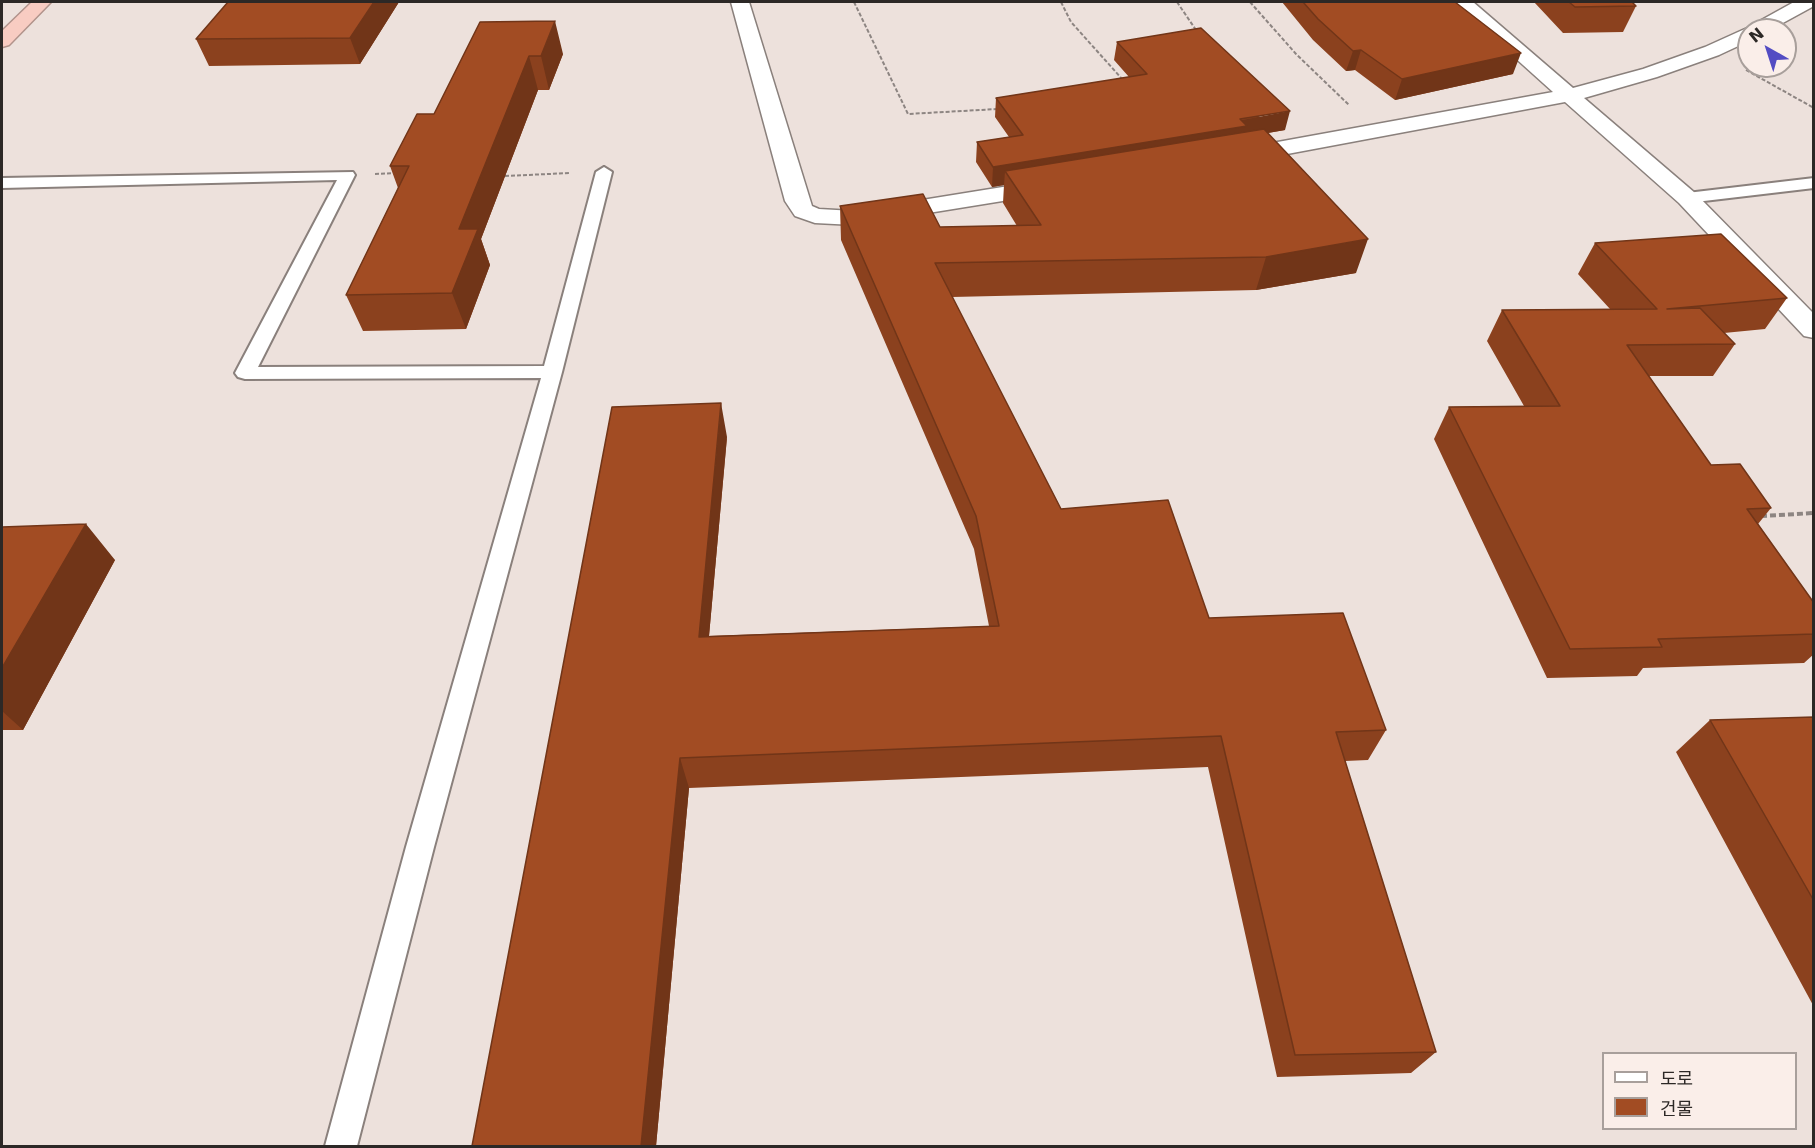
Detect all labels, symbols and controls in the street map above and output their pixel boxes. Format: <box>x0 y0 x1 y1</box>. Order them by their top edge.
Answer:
north arrow <box>1737 18 1797 78</box>
text: N <box>1745 24 1768 47</box>
legend <box>1602 1052 1797 1130</box>
text: 도로 <box>1660 1068 1693 1089</box>
text: 건물 <box>1660 1098 1693 1119</box>

